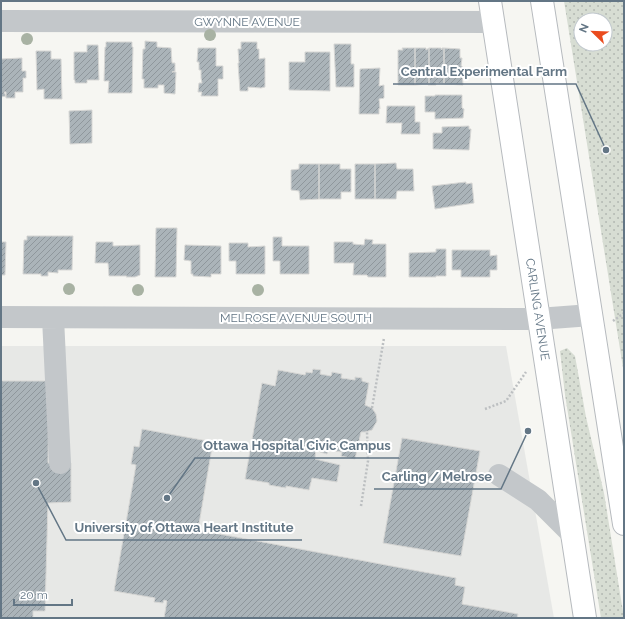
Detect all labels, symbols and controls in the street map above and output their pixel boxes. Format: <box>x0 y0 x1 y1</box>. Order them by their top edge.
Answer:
north arrow <box>573 12 613 52</box>
street label: GWYNNE AVENUE <box>194 15 300 29</box>
text: N <box>577 22 592 35</box>
callout: Central Experimental Farm <box>393 59 576 84</box>
text: Central Experimental Farm <box>401 64 567 79</box>
street label: CARLING AVENUE <box>523 257 552 361</box>
street label: MELROSE AVENUE SOUTH <box>220 311 372 325</box>
callout: Ottawa Hospital Civic Campus <box>195 433 399 458</box>
text: Ottawa Hospital Civic Campus <box>203 438 391 453</box>
callout: Carling / Melrose <box>374 464 501 489</box>
text: Carling / Melrose <box>382 469 492 484</box>
callout: University of Ottawa Heart Institute <box>66 515 302 540</box>
text: University of Ottawa Heart Institute <box>75 520 294 535</box>
scale bar <box>14 581 72 607</box>
text: 20 m <box>20 588 48 602</box>

